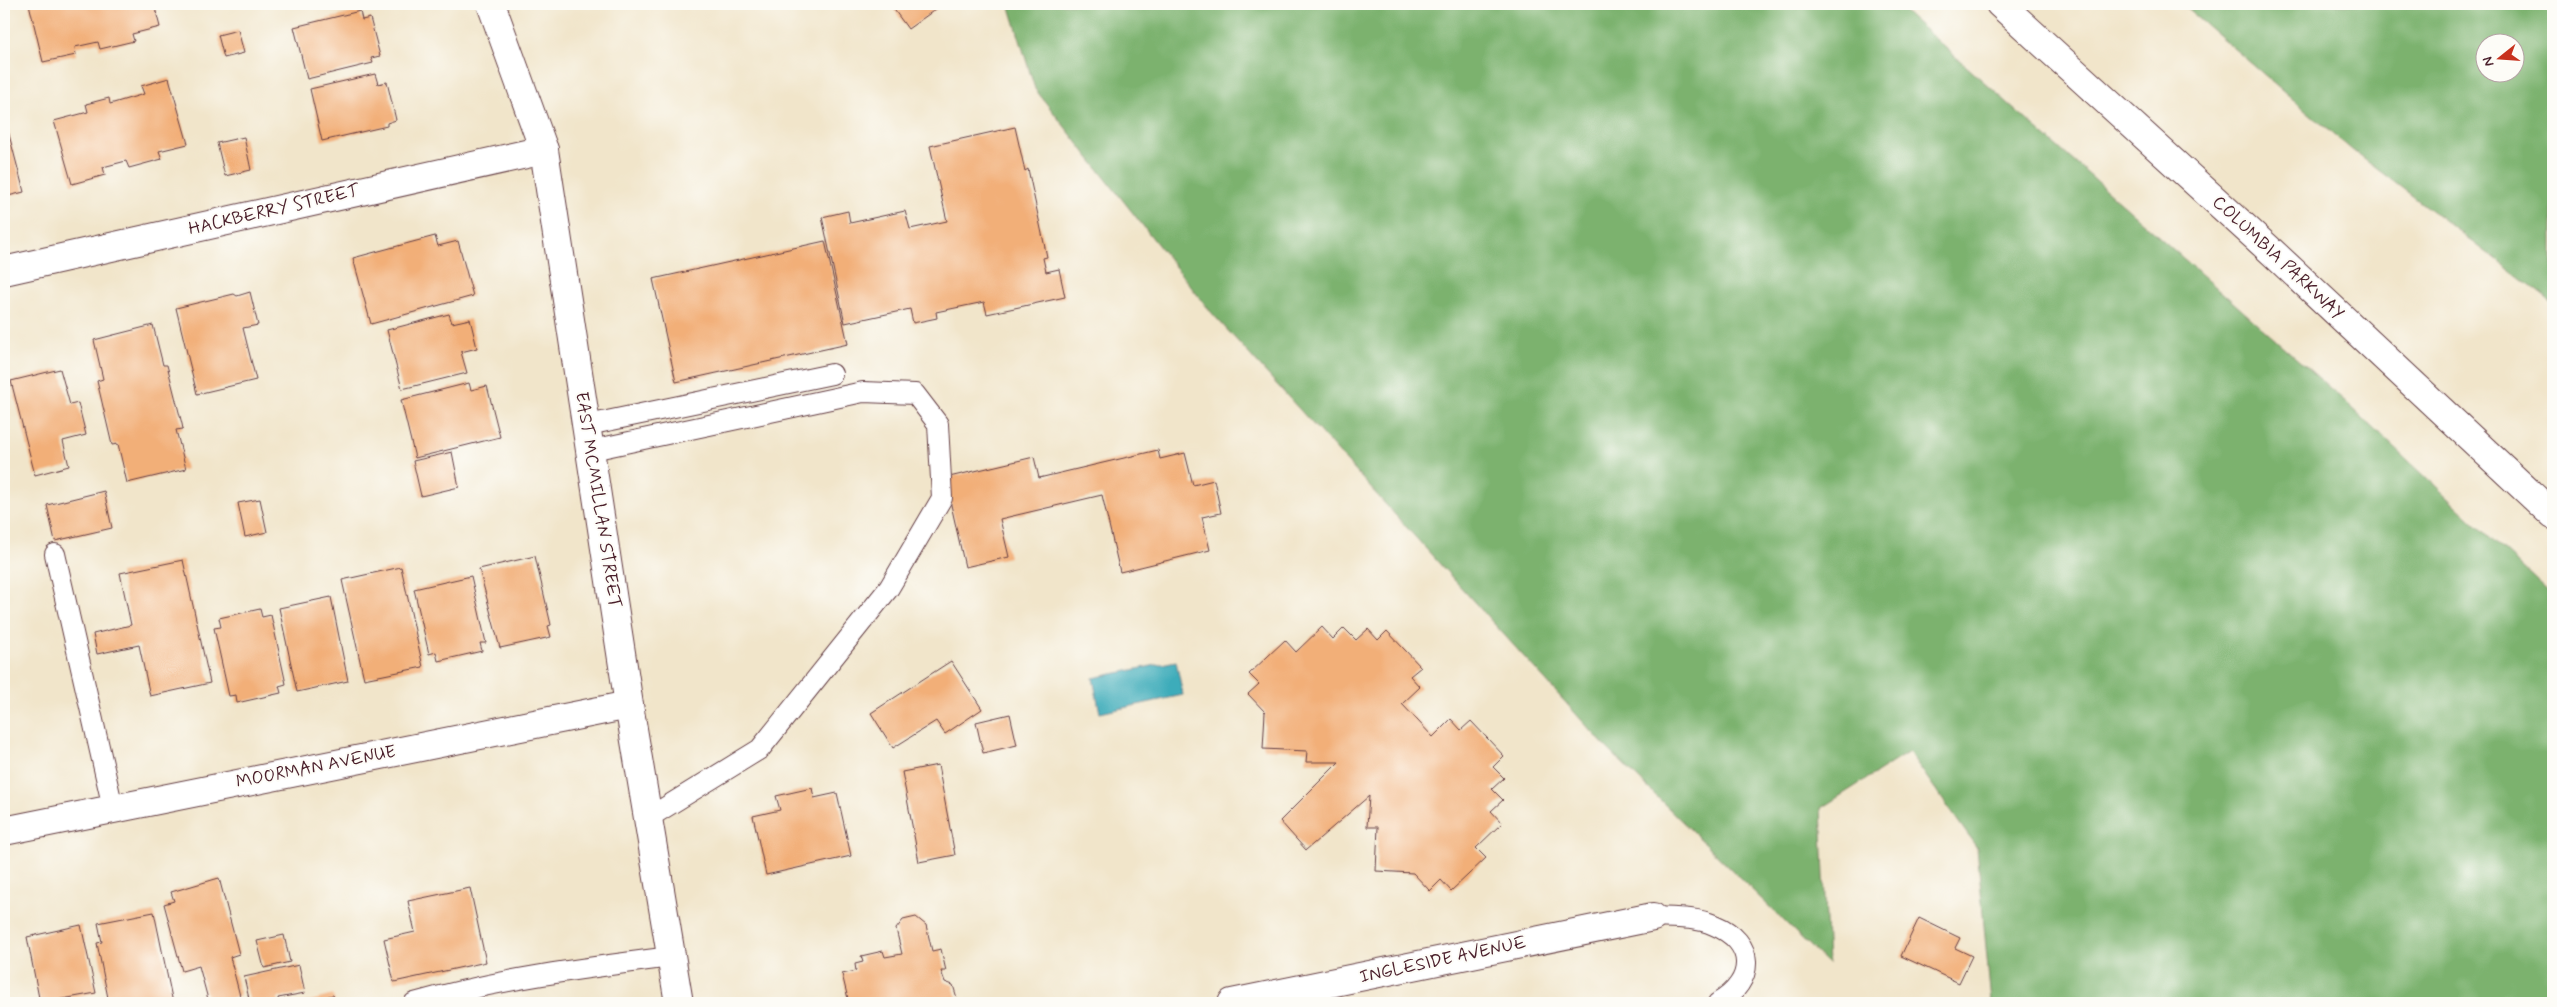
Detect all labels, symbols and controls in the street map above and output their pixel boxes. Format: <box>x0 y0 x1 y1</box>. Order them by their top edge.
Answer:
north arrow <box>2474 32 2524 82</box>
text: N <box>2479 54 2498 69</box>
street label: HACKBERRY STREET <box>186 178 363 241</box>
street label: COLUMBIA PARKWAY <box>2207 190 2349 326</box>
street label: EAST MCMILLAN STREET <box>569 390 627 610</box>
street label: MOORMAN AVENUE <box>234 740 398 794</box>
street label: INGLESIDE AVENUE <box>1358 931 1529 989</box>

